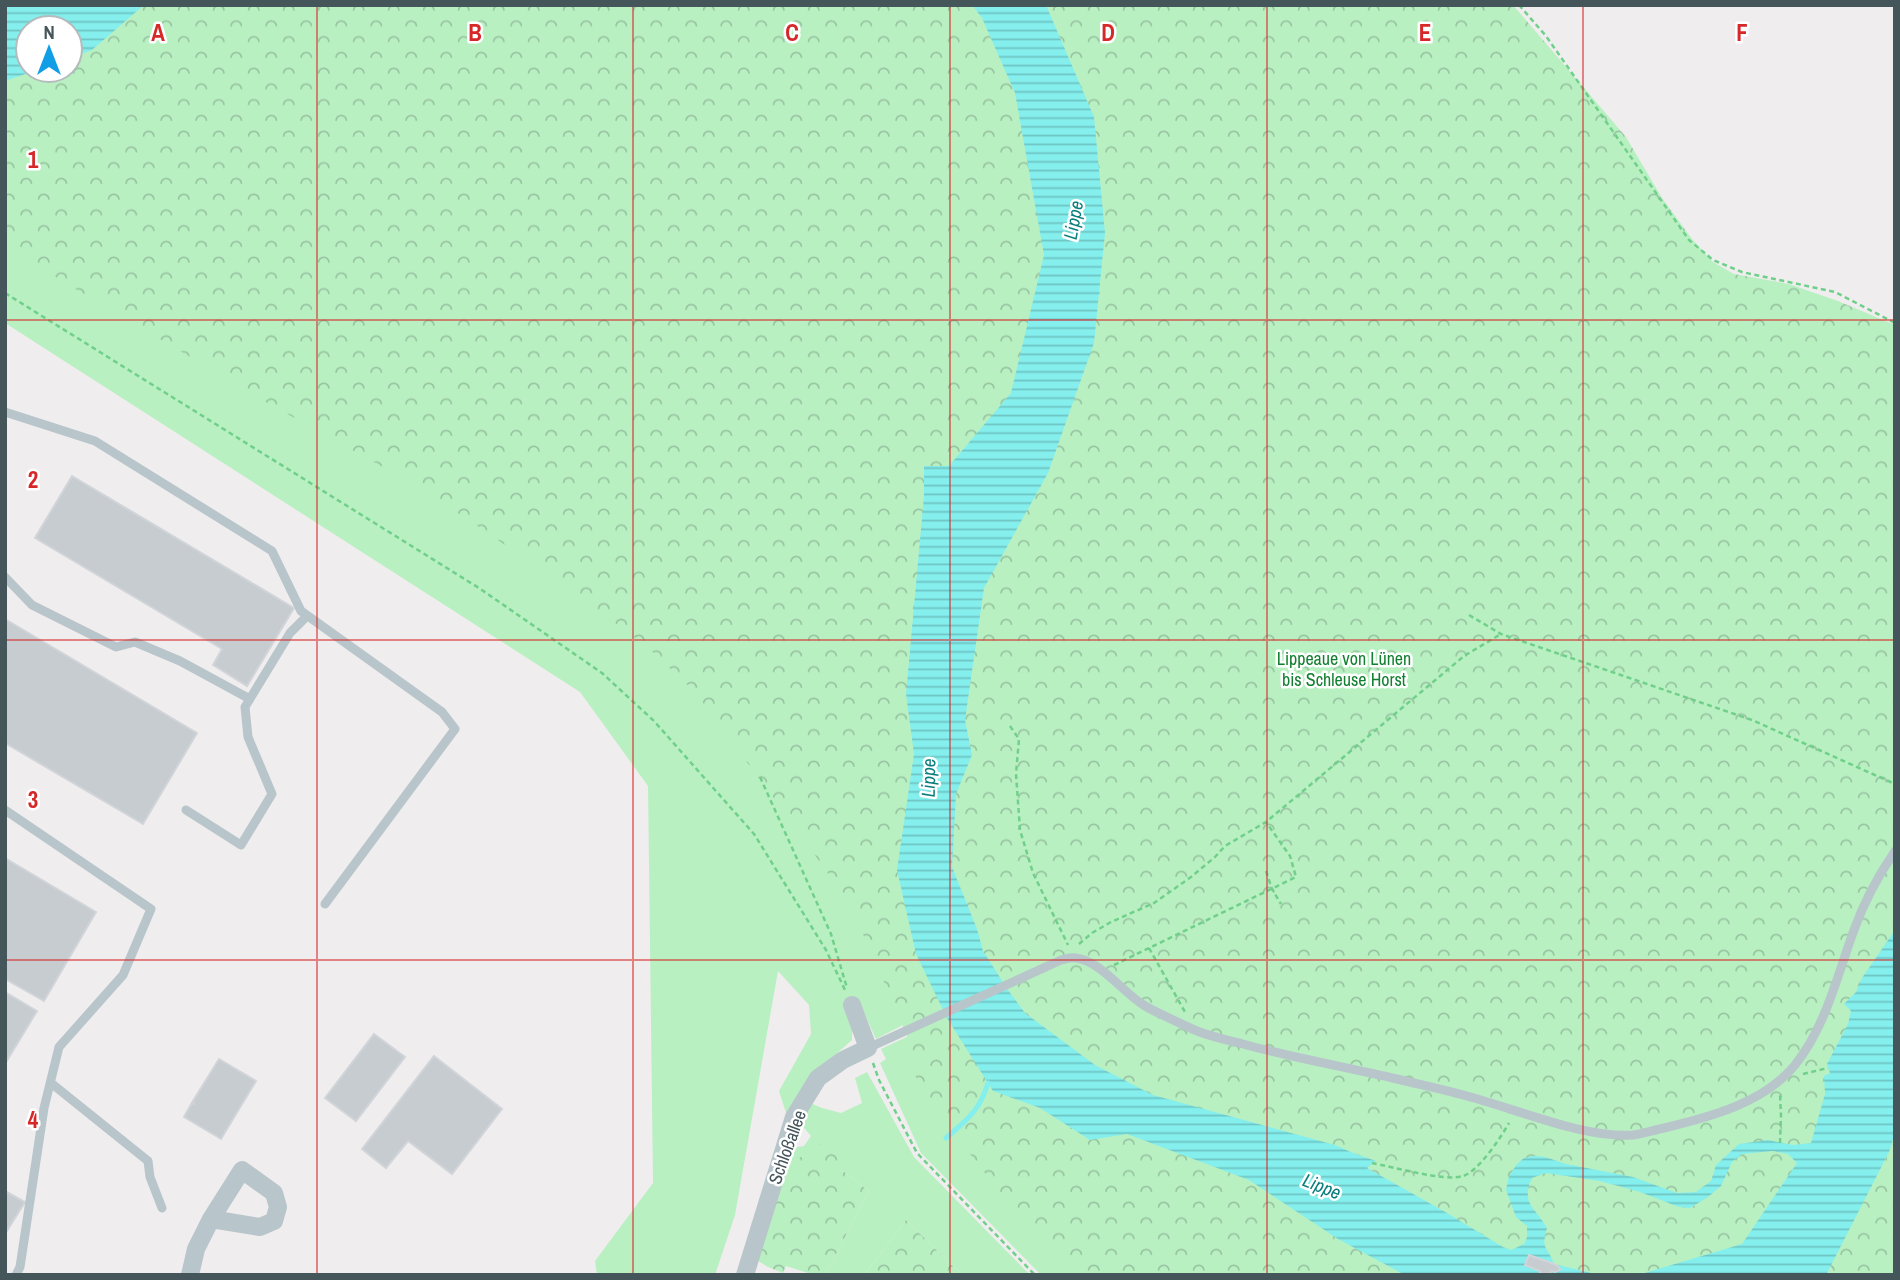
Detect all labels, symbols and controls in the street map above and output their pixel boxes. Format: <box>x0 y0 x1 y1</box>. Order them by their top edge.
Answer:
north arrow <box>14 14 84 84</box>
text: A <box>151 17 165 48</box>
text: B <box>468 17 482 48</box>
text: C <box>785 17 799 48</box>
text: D <box>1101 17 1115 48</box>
text: E <box>1419 17 1431 48</box>
text: F <box>1736 17 1748 48</box>
text: N <box>43 19 55 45</box>
text: 1 <box>28 144 39 175</box>
water label: Lippe <box>1057 199 1089 241</box>
text: 2 <box>28 464 38 495</box>
park label: Lippeaue von Lünen bis Schleuse Horst <box>1277 646 1411 692</box>
water label: Lippe <box>915 758 941 798</box>
text: 3 <box>28 784 38 815</box>
text: 4 <box>28 1104 39 1135</box>
street label: Schloßallee <box>762 1106 812 1188</box>
water label: Lippe <box>1299 1167 1345 1205</box>

